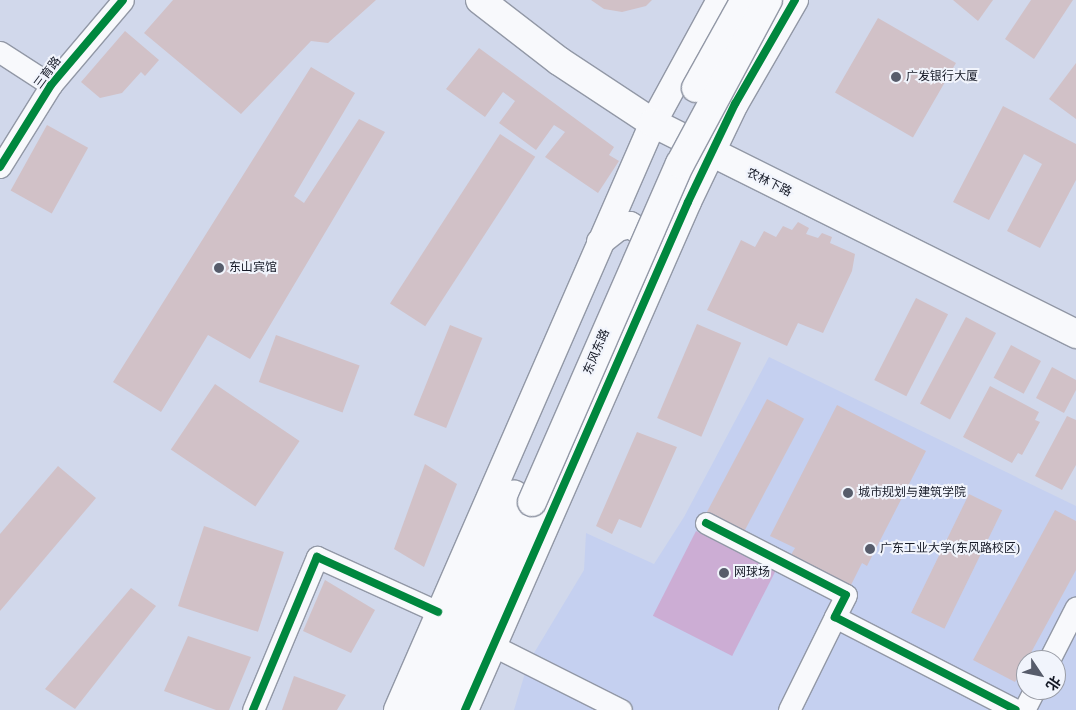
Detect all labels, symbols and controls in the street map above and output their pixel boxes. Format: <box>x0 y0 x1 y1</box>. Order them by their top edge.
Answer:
street label: 三育路 <box>31 54 65 92</box>
place label: 广发银行大厦 <box>906 70 978 84</box>
marker: 广发银行大厦 <box>890 71 902 83</box>
street label: 农林下路 <box>744 166 794 200</box>
place label: 东山宾馆 <box>229 261 277 275</box>
marker: 东山宾馆 <box>213 262 225 274</box>
street label: 东风东路 <box>581 327 613 377</box>
place label: 城市规划与建筑学院 <box>858 486 966 500</box>
marker: 城市规划与建筑学院 <box>842 487 854 499</box>
place label: 广东工业大学(东风路校区) <box>880 542 1020 556</box>
marker: 广东工业大学(东风路校区) <box>864 543 876 555</box>
place label: 网球场 <box>734 566 770 580</box>
marker: 网球场 <box>718 567 730 579</box>
north arrow <box>1016 650 1066 700</box>
text: 北 <box>1043 673 1063 693</box>

